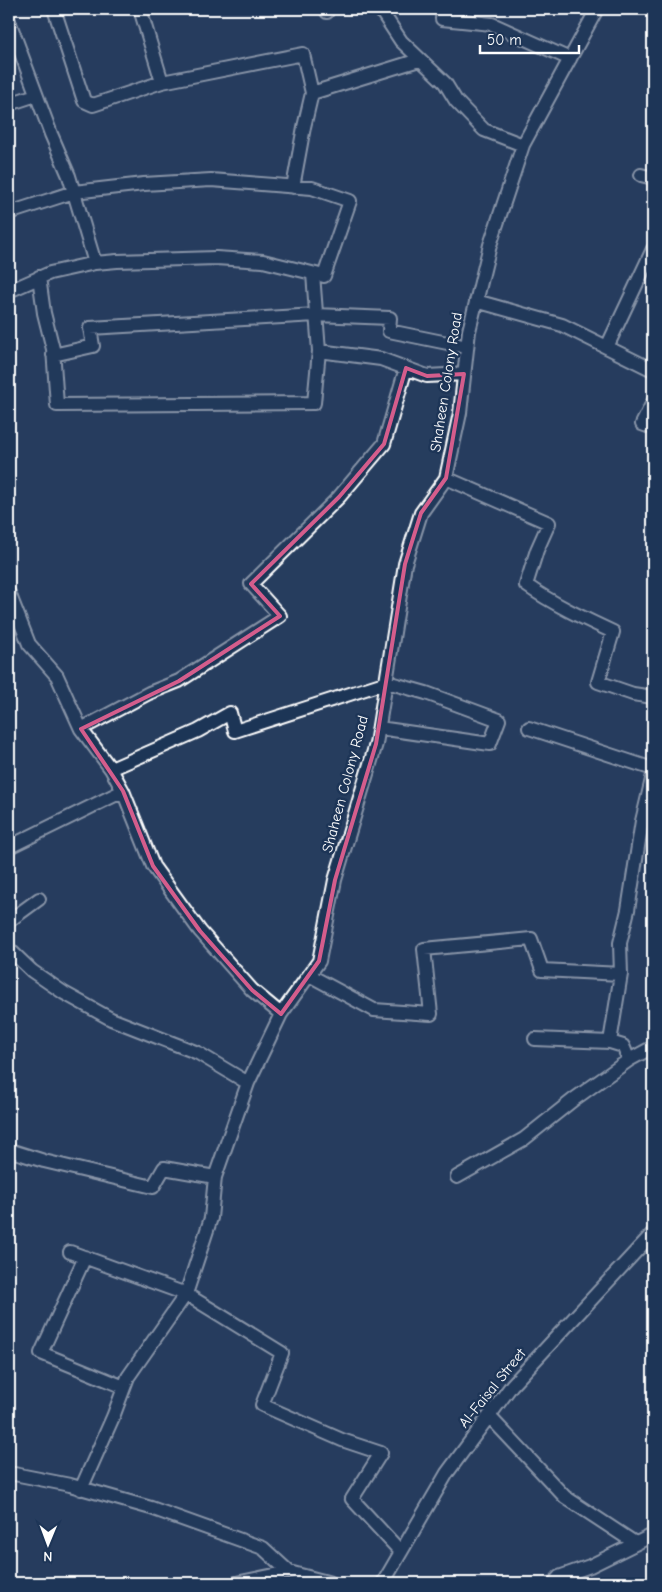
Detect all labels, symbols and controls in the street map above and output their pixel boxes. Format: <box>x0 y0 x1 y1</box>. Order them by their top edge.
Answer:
scale bar <box>480 22 578 54</box>
text: 50 m <box>487 31 522 49</box>
street label: Shaheen Colony Road <box>426 311 466 453</box>
street label: Shaheen Colony Road <box>318 713 372 855</box>
street label: Al-Faisal Street <box>455 1344 530 1431</box>
north arrow <box>22 1520 72 1570</box>
text: N <box>43 1548 52 1565</box>

